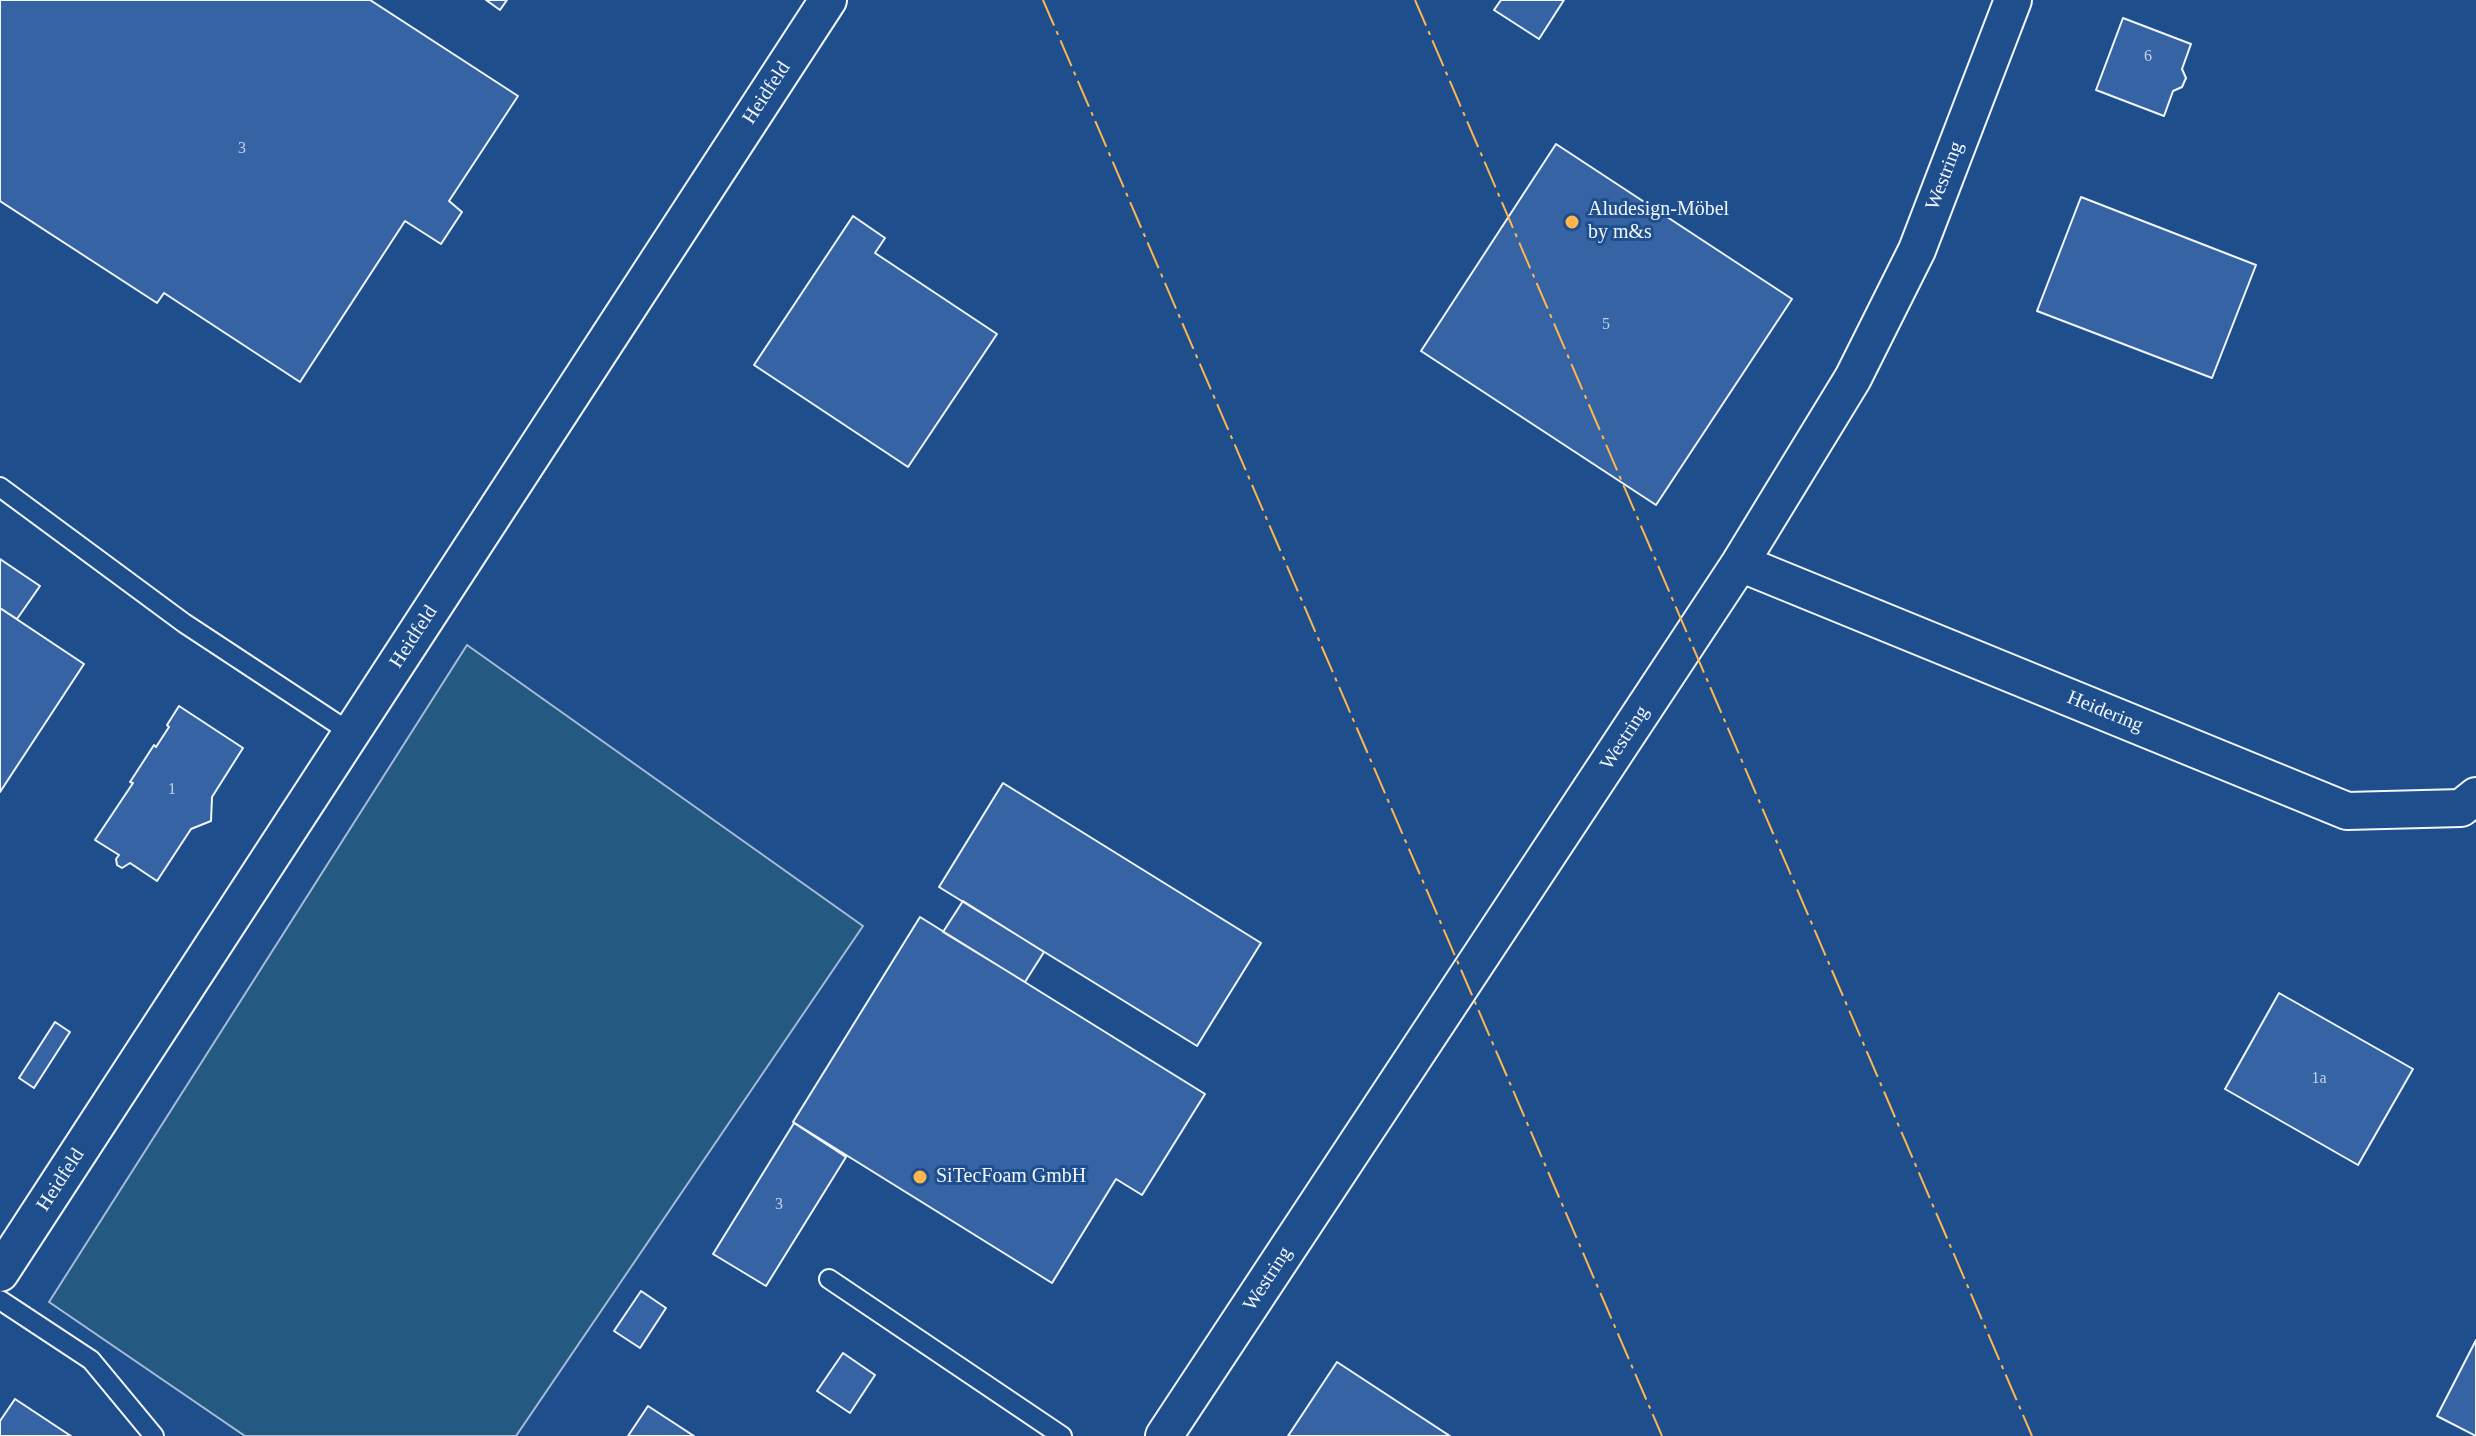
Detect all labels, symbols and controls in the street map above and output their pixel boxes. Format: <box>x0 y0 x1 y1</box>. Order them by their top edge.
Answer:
house number: 6 <box>2144 47 2152 67</box>
street label: Heidfeld <box>738 57 796 129</box>
street label: Westring <box>1921 138 1969 214</box>
house number: 3 <box>238 139 246 159</box>
place label: Aludesign-Möbel by m&s <box>1588 198 1729 245</box>
marker: Aludesign-Möbel by m&s <box>1563 213 1581 231</box>
house number: 5 <box>1602 315 1610 335</box>
street label: Heidfeld <box>385 601 443 673</box>
street label: Heidering <box>2063 686 2147 738</box>
street label: Westring <box>1595 701 1655 775</box>
house number: 1 <box>168 780 176 800</box>
house number: 1a <box>2311 1069 2327 1089</box>
street label: Heidfeld <box>32 1144 90 1216</box>
place label: SiTecFoam GmbH <box>936 1165 1086 1189</box>
marker: SiTecFoam GmbH <box>911 1168 929 1186</box>
house number: 3 <box>775 1195 783 1215</box>
street label: Westring <box>1238 1242 1298 1316</box>

